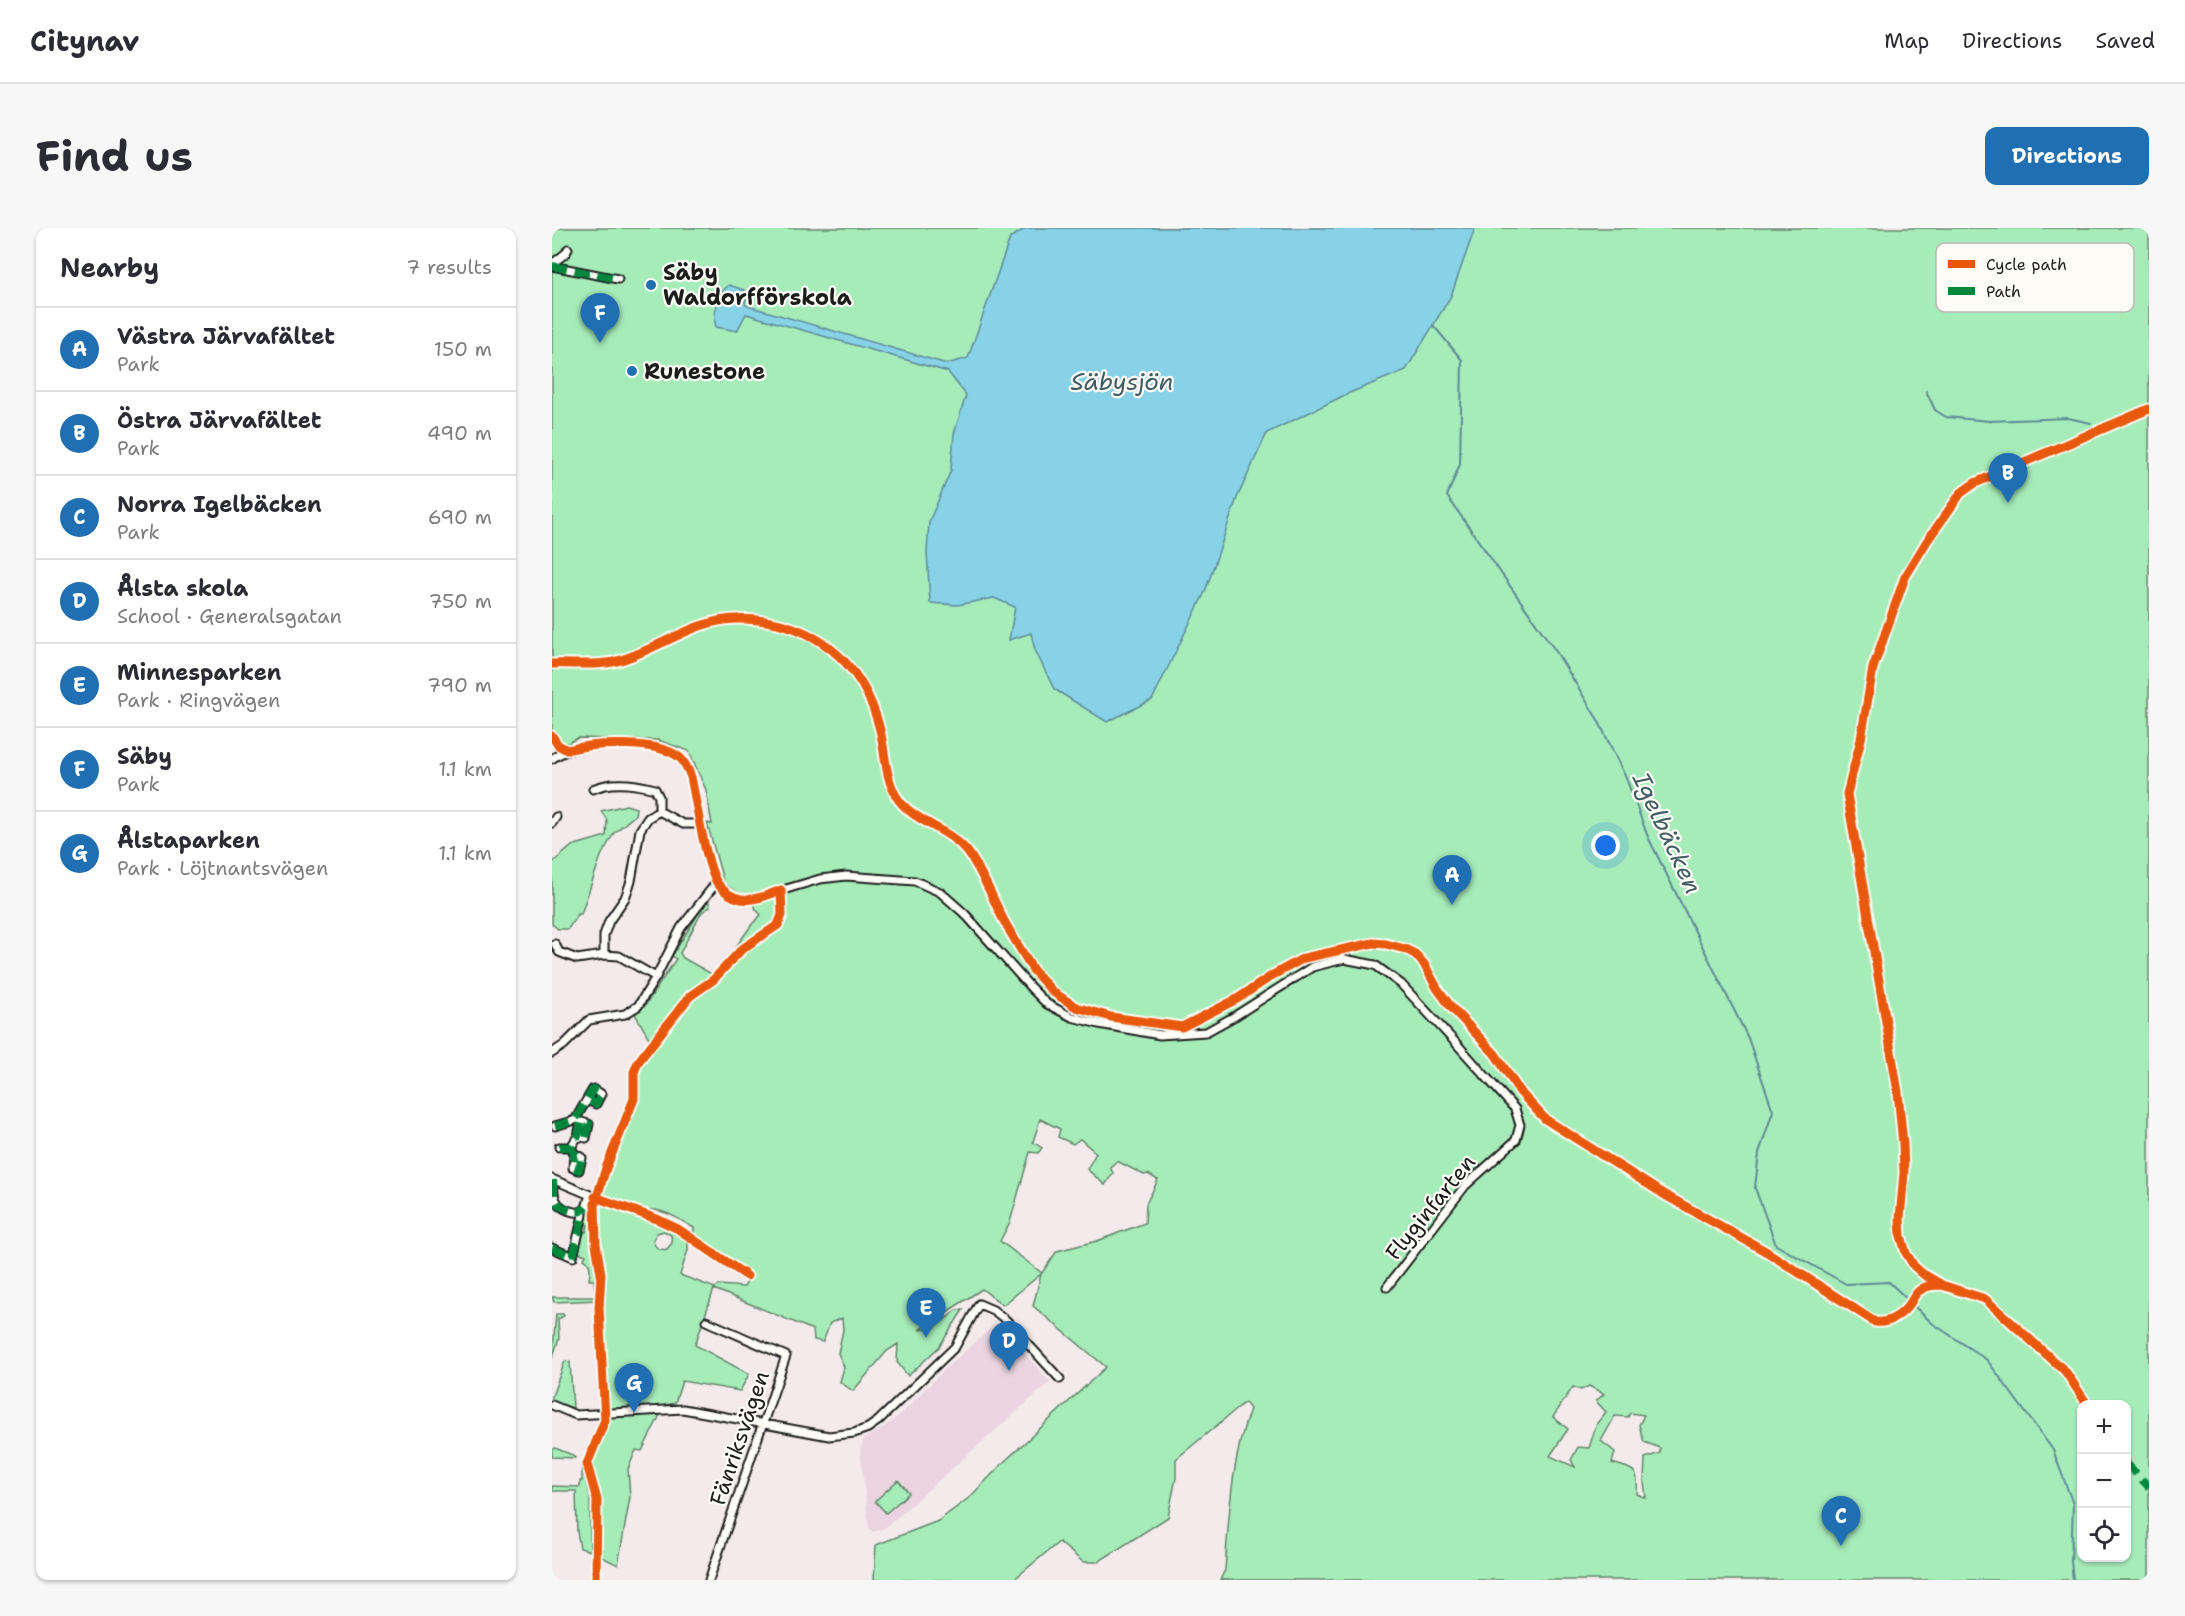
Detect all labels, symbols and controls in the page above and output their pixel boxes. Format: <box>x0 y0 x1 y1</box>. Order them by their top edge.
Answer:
text: Citynav <box>30 22 139 60</box>
text: Map <box>1884 27 1929 55</box>
text: Directions <box>1962 27 2062 55</box>
text: Saved <box>2095 27 2155 55</box>
button: Directions <box>1985 127 2149 185</box>
text: Find us <box>36 128 193 184</box>
legend <box>1936 243 2134 312</box>
text: Nearby <box>60 250 159 285</box>
text: 7 results <box>406 254 492 280</box>
text: Cycle path <box>1986 254 2067 275</box>
place label: Säby Waldorfförskola <box>663 258 852 312</box>
marker: Säby Waldorfförskola <box>644 278 658 292</box>
text: Path <box>1986 281 2021 302</box>
pin: F <box>580 294 620 343</box>
text: Västra Järvafältet <box>117 322 335 351</box>
text: A <box>72 336 87 362</box>
text: 150 m <box>434 336 492 362</box>
text: Park <box>117 351 160 377</box>
place label: Runestone <box>644 357 765 386</box>
marker: Runestone <box>625 364 639 378</box>
water label: Säbysjön <box>1070 366 1174 398</box>
text: Östra Järvafältet <box>117 406 321 435</box>
text: B <box>73 420 86 446</box>
text: 490 m <box>427 420 492 446</box>
text: Park <box>117 435 160 461</box>
pin: B <box>1988 454 2028 503</box>
text: Norra Igelbäcken <box>117 490 322 519</box>
text: C <box>73 504 86 530</box>
text: 690 m <box>428 504 492 530</box>
text: Park <box>117 519 160 545</box>
text: Ålsta skola <box>117 574 248 603</box>
text: D <box>72 588 87 614</box>
text: 750 m <box>429 588 492 614</box>
text: School · Generalsgatan <box>117 603 342 629</box>
text: Minnesparken <box>117 658 281 687</box>
text: E <box>73 672 86 698</box>
text: 790 m <box>427 672 492 698</box>
text: Park · Ringvägen <box>117 687 280 713</box>
text: Säby <box>117 742 172 771</box>
text: F <box>74 756 85 782</box>
text: 1.1 km <box>438 756 492 782</box>
water label: Igelbäcken <box>1624 766 1709 899</box>
text: Park <box>117 771 160 797</box>
text: Ålstaparken <box>117 826 260 855</box>
your location <box>1591 831 1620 860</box>
text: G <box>71 840 88 866</box>
text: 1.1 km <box>438 840 492 866</box>
text: Park · Löjtnantsvägen <box>117 855 328 881</box>
pin: A <box>1432 856 1472 905</box>
street label: Flyginfarten <box>1379 1149 1482 1266</box>
pin: E <box>906 1288 946 1338</box>
pin: D <box>990 1322 1028 1371</box>
pin: G <box>614 1364 653 1413</box>
street label: Fänriksvägen <box>703 1367 776 1509</box>
map controls <box>2077 1400 2131 1562</box>
button: + <box>2077 1400 2131 1454</box>
button: − <box>2077 1454 2131 1508</box>
pin: C <box>1822 1496 1860 1546</box>
button: locate <box>2077 1508 2131 1562</box>

